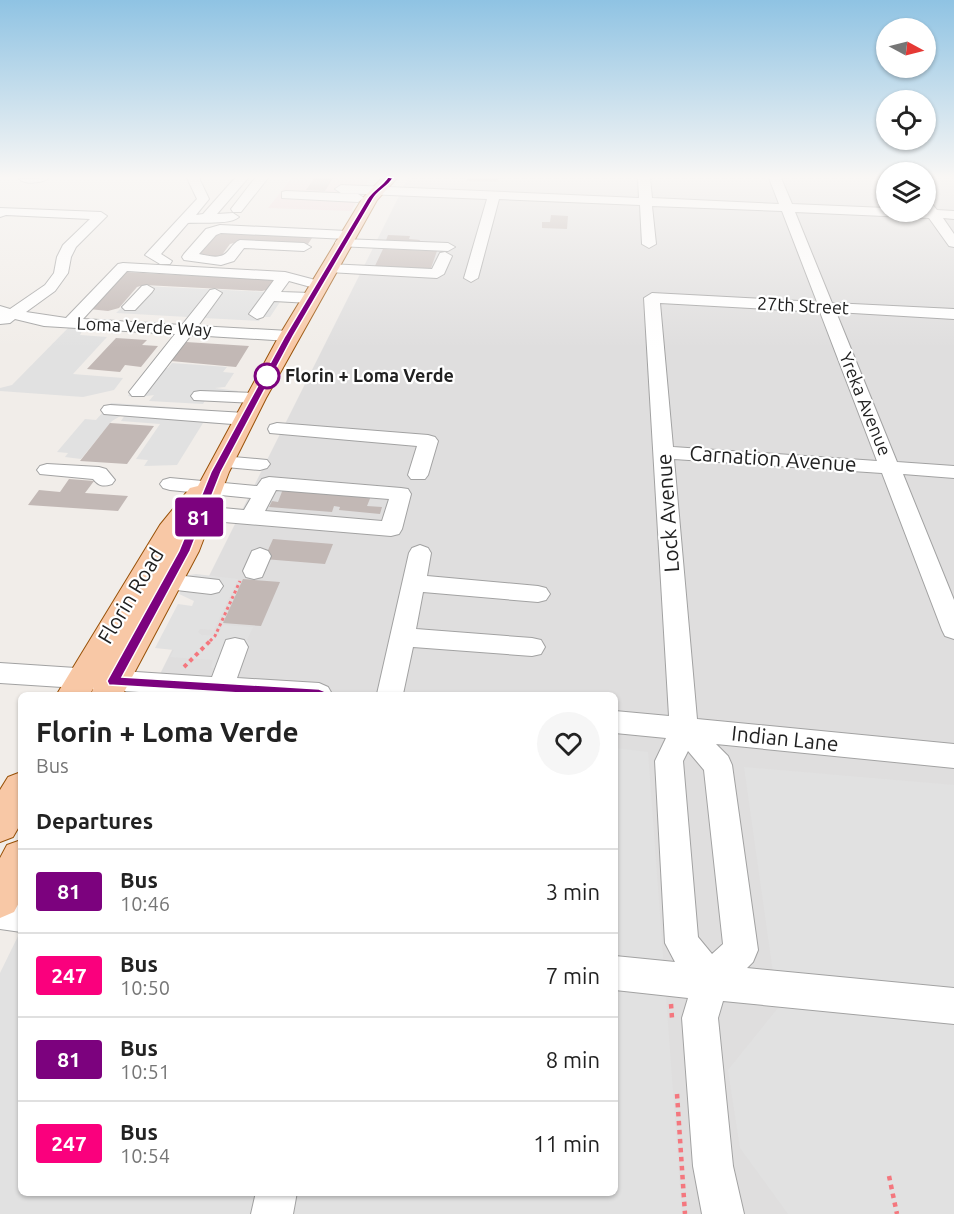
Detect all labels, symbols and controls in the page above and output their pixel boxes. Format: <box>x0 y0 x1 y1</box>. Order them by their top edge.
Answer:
north arrow <box>876 18 936 78</box>
map controls <box>876 18 936 222</box>
button: locate <box>876 90 936 150</box>
button: layers <box>876 162 936 222</box>
street label: 27th Street <box>757 293 850 317</box>
street label: Loma Verde Way <box>76 312 212 340</box>
street label: Yreka Avenue <box>836 349 896 458</box>
marker: Florin + Loma Verde <box>254 363 280 389</box>
place label: Florin + Loma Verde <box>285 365 454 385</box>
street label: Carnation Avenue <box>689 440 858 476</box>
street label: Lock Avenue <box>651 453 683 573</box>
line badge: 81 <box>172 498 226 536</box>
text: 81 <box>187 505 211 529</box>
street label: Florin Road <box>92 543 168 648</box>
button: heart <box>537 712 600 775</box>
text: Florin + Loma Verde <box>36 716 299 747</box>
street label: Indian Lane <box>730 720 840 756</box>
text: Bus <box>36 754 69 777</box>
text: Departures <box>36 808 153 833</box>
text: Bus <box>120 867 158 892</box>
text: 81 <box>57 879 81 903</box>
text: 3 min <box>546 879 600 904</box>
text: 10:46 <box>120 892 170 915</box>
text: Bus <box>120 951 158 976</box>
text: 247 <box>51 963 87 987</box>
text: 7 min <box>546 963 600 988</box>
text: 10:50 <box>120 976 170 999</box>
text: Bus <box>120 1035 158 1060</box>
text: 81 <box>57 1047 81 1071</box>
text: 8 min <box>546 1047 600 1072</box>
text: 10:51 <box>120 1060 170 1083</box>
text: Bus <box>120 1119 158 1144</box>
text: 247 <box>51 1131 87 1155</box>
text: 11 min <box>533 1131 600 1156</box>
text: 10:54 <box>120 1144 170 1167</box>

